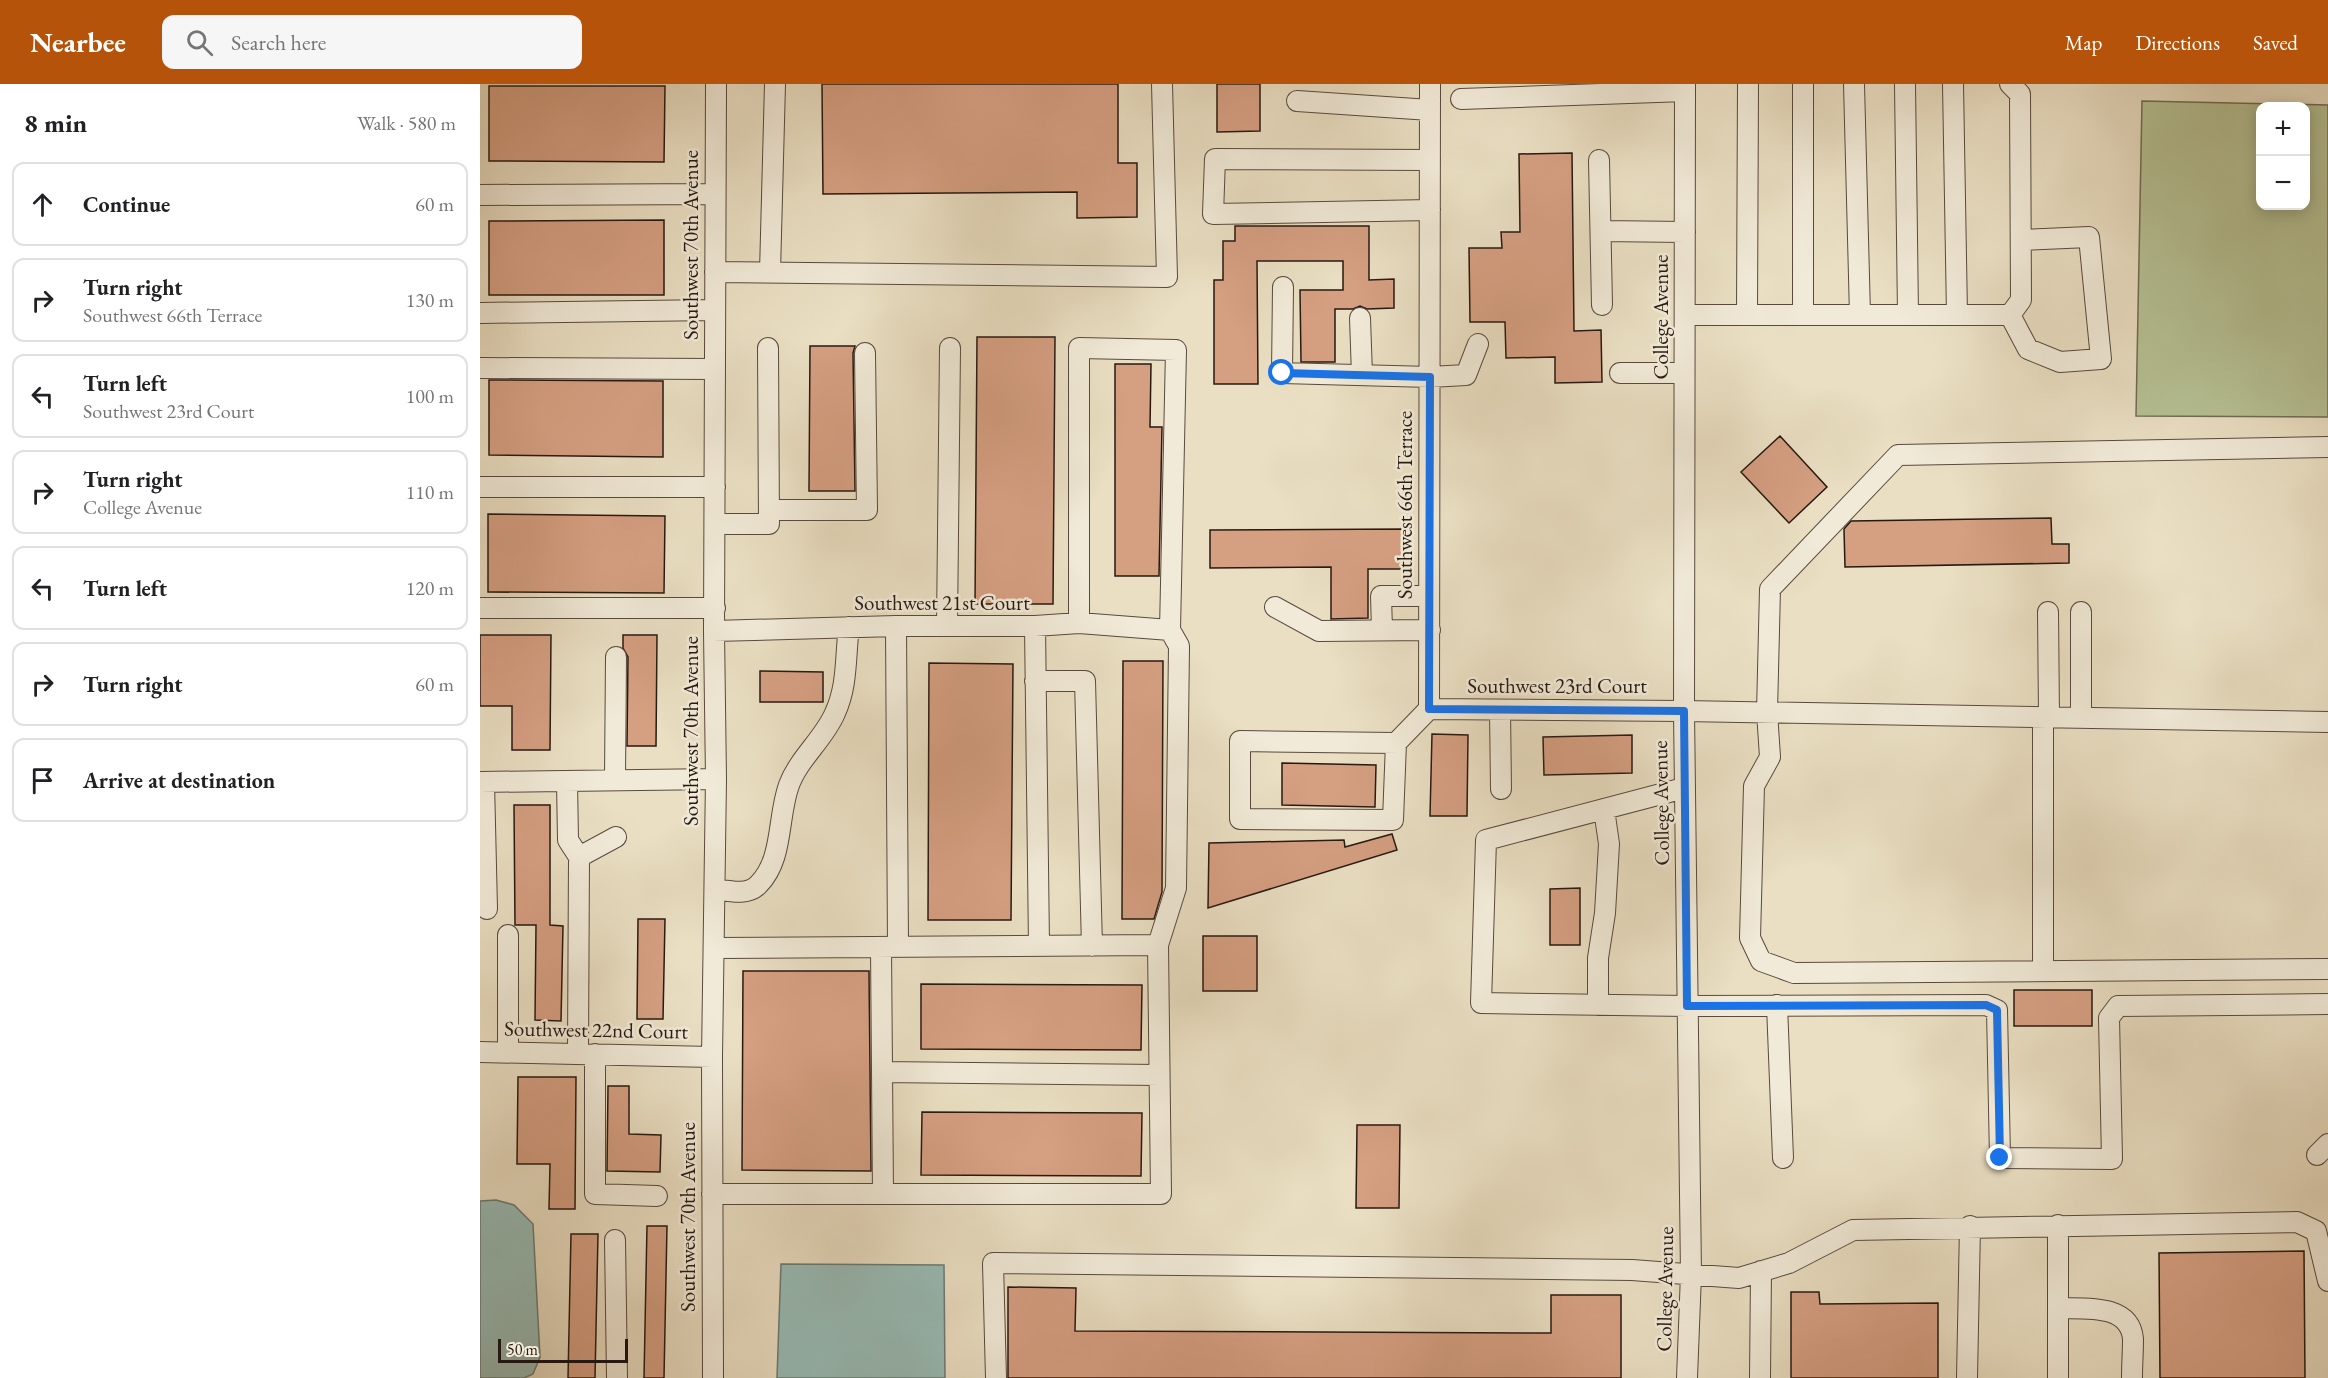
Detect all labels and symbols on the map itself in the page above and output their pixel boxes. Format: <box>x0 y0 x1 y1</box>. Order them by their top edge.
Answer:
street label: Southwest 70th Avenue <box>677 150 704 340</box>
street label: College Avenue <box>1647 254 1674 380</box>
route start <box>1268 359 1294 385</box>
street label: Southwest 66th Terrace <box>1391 411 1418 599</box>
street label: Southwest 21st Court <box>854 589 1030 616</box>
street label: Southwest 70th Avenue <box>677 636 704 826</box>
street label: Southwest 23rd Court <box>1467 672 1647 699</box>
street label: College Avenue <box>1646 740 1675 866</box>
street label: Southwest 22nd Court <box>504 1014 689 1045</box>
street label: Southwest 70th Avenue <box>674 1122 701 1312</box>
route end <box>1986 1144 2012 1170</box>
street label: College Avenue <box>1650 1226 1679 1352</box>
scale bar <box>498 1336 628 1364</box>

